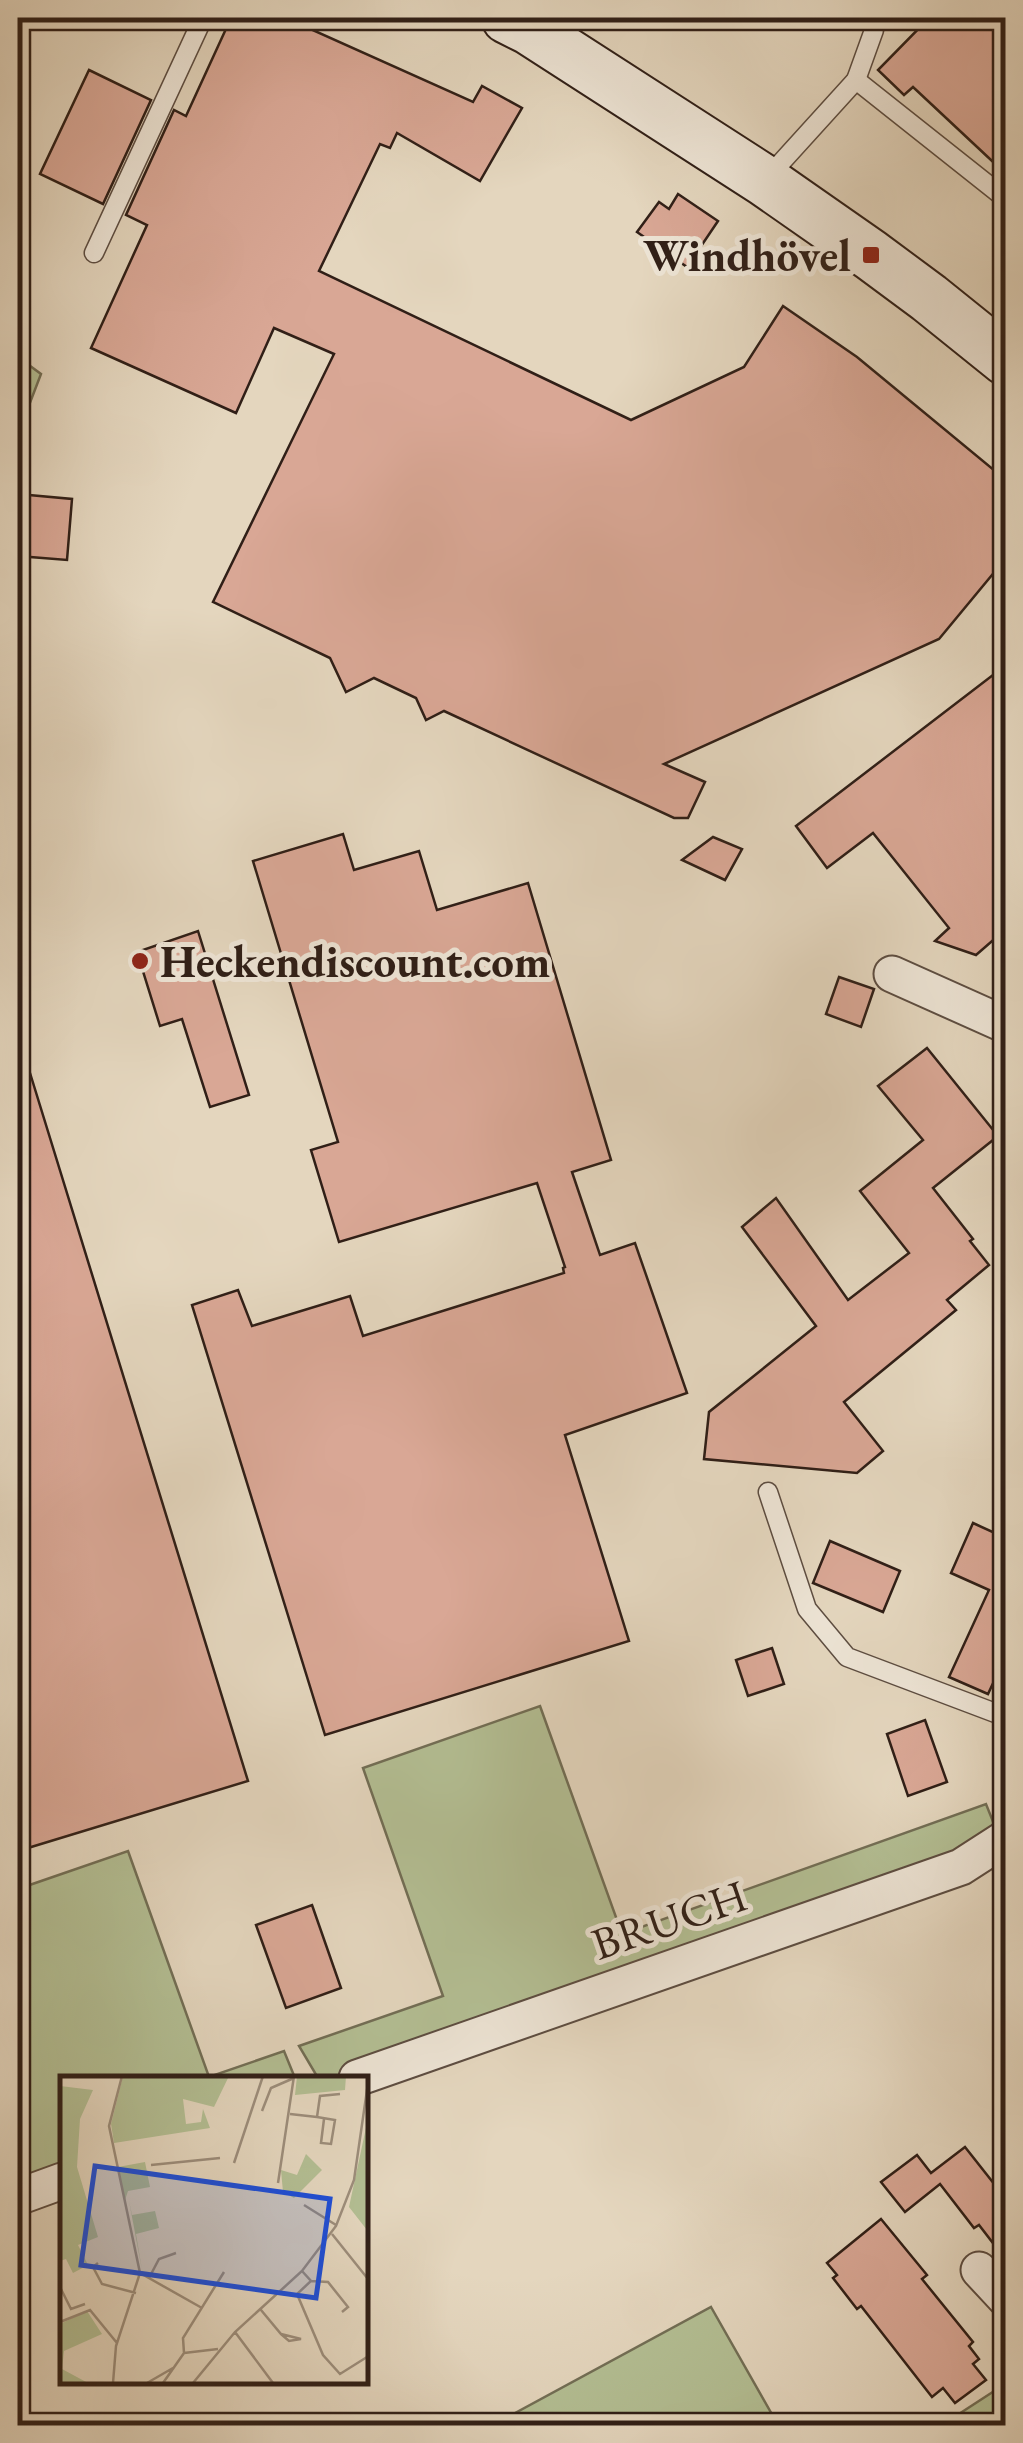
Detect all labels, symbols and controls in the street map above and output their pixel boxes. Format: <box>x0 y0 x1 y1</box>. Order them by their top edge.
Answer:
place label: Windhövel <box>643 226 851 284</box>
marker: Windhövel <box>860 244 882 266</box>
place label: Heckendiscount.com <box>160 932 550 990</box>
marker: Heckendiscount.com <box>129 950 151 972</box>
street label: BRUCH <box>584 1866 754 1972</box>
inset map <box>60 2076 368 2383</box>

